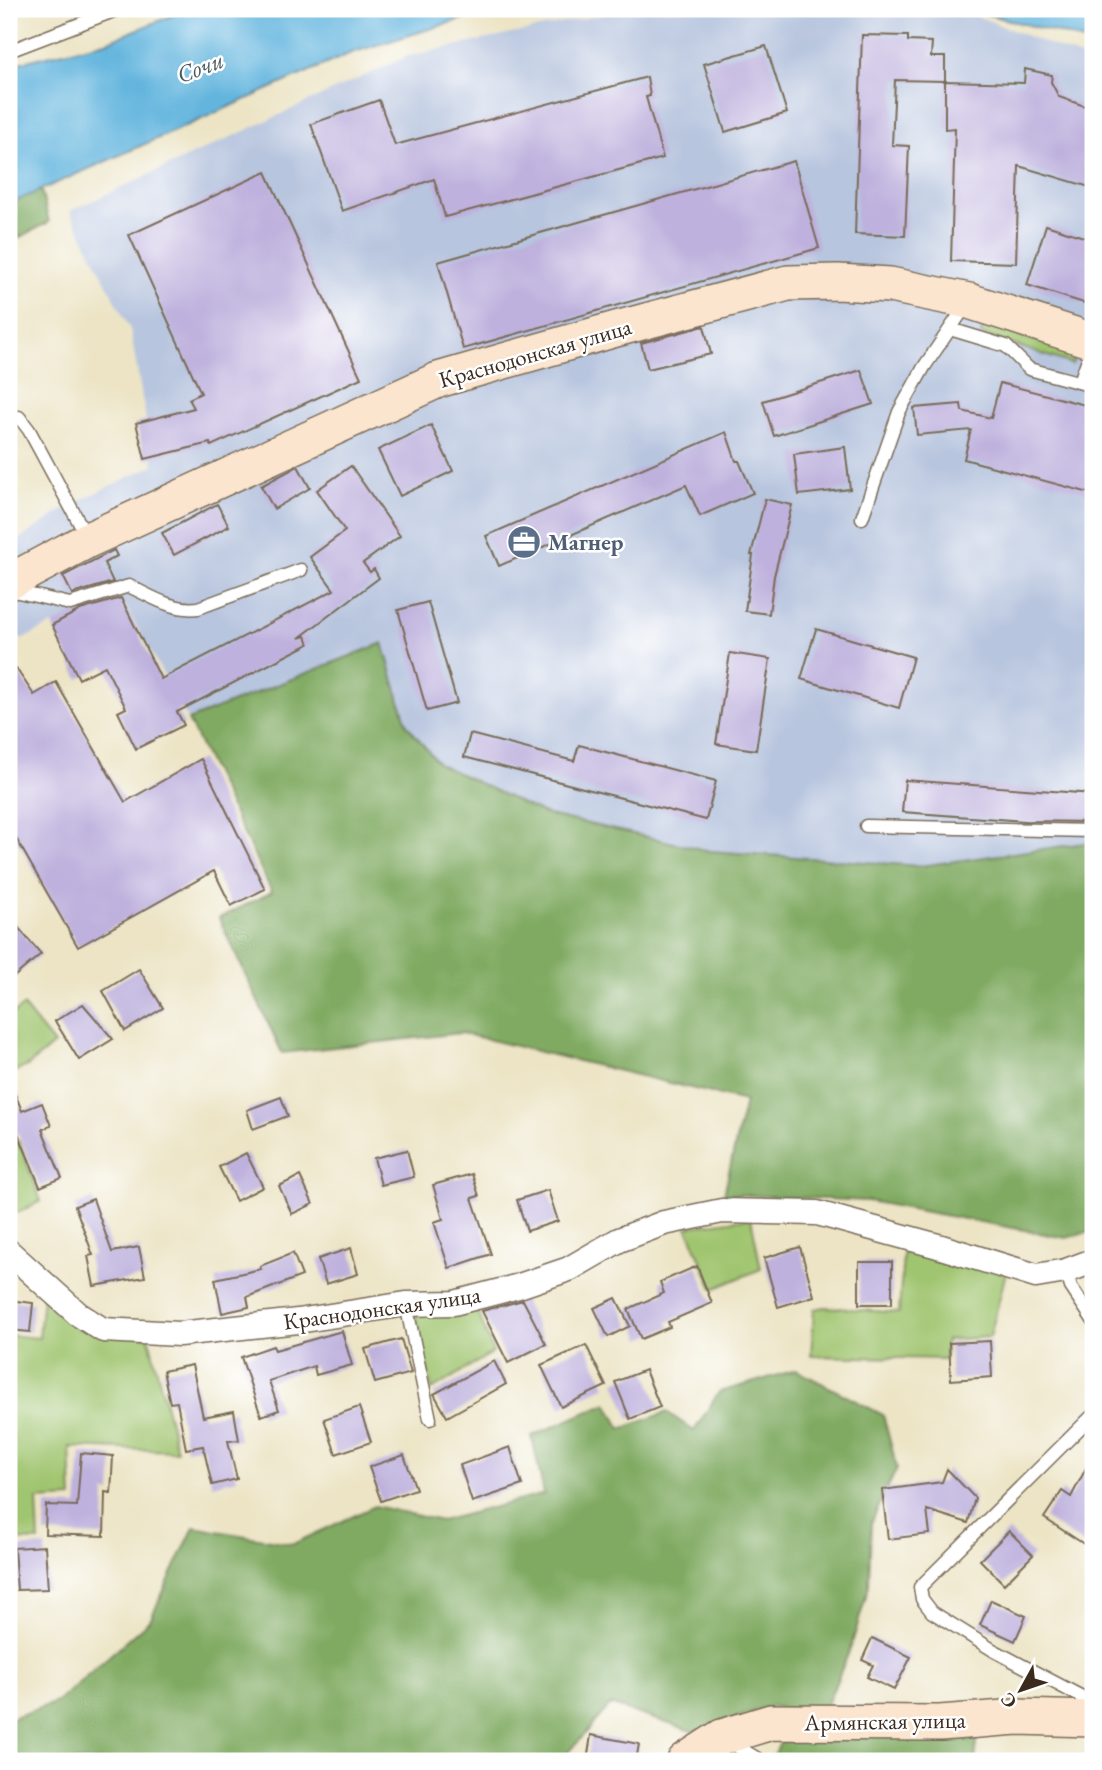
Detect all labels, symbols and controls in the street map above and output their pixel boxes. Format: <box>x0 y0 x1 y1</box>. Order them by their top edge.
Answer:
water label: Сочи <box>172 44 228 90</box>
street label: Краснодонская улица <box>435 311 636 395</box>
office icon: Магнер <box>505 523 543 561</box>
place label: Магнер <box>548 527 624 557</box>
street label: Краснодонская улица <box>281 1279 483 1337</box>
north arrow <box>986 1654 1056 1724</box>
text: С <box>994 1687 1022 1714</box>
street label: Армянская улица <box>803 1705 967 1737</box>

